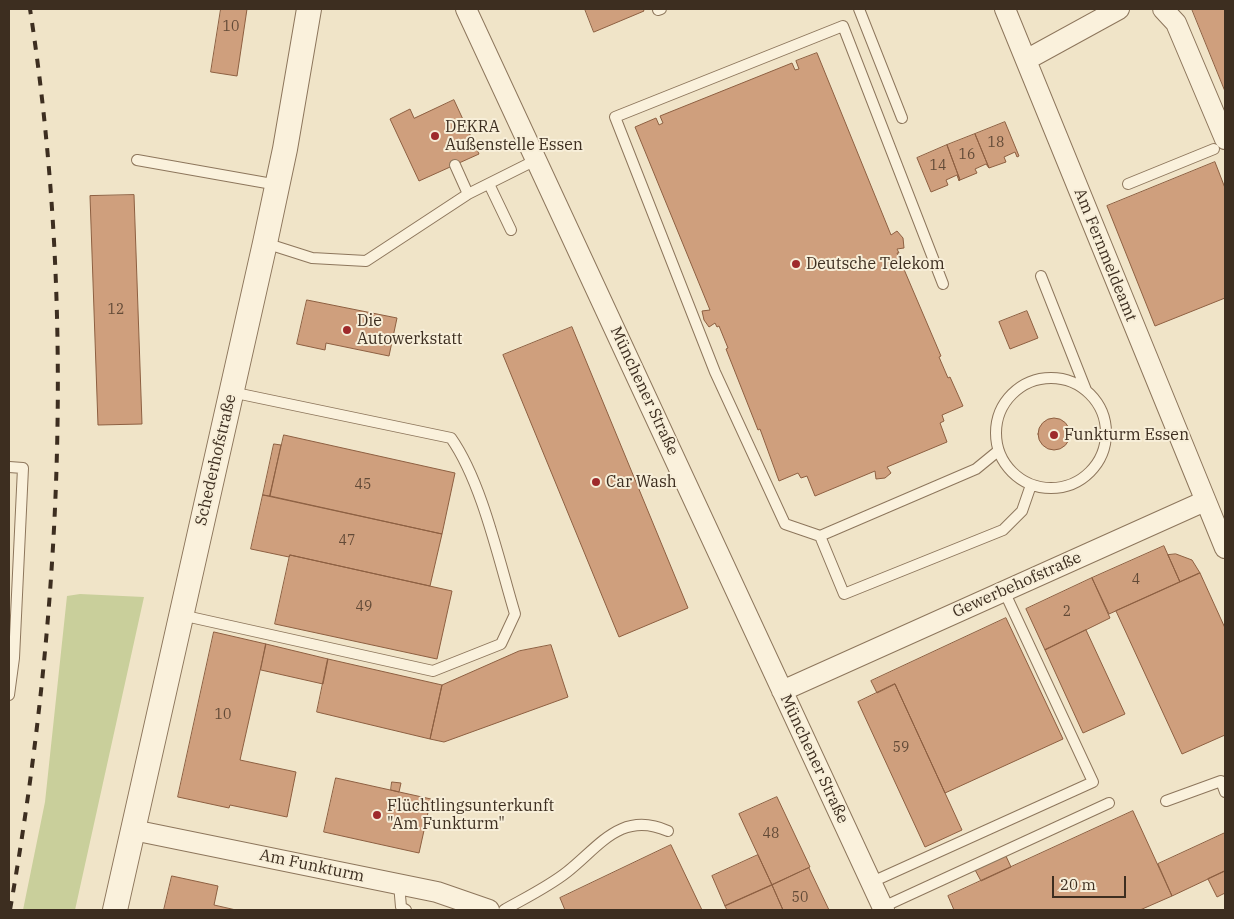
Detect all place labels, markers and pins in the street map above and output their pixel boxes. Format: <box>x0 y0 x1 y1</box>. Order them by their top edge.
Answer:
place label: DEKRA Außenstelle Essen <box>445 117 583 155</box>
marker: DEKRA Außenstelle Essen <box>429 130 441 142</box>
place label: Deutsche Telekom <box>806 254 945 274</box>
marker: Deutsche Telekom <box>790 258 802 270</box>
place label: Die Autowerkstatt <box>357 311 463 349</box>
marker: Die Autowerkstatt <box>341 324 353 336</box>
place label: Funkturm Essen <box>1064 425 1189 445</box>
marker: Funkturm Essen <box>1048 429 1060 441</box>
place label: Car Wash <box>606 472 677 492</box>
marker: Car Wash <box>590 476 602 488</box>
place label: Flüchtlingsunterkunft "Am Funkturm" <box>387 796 554 834</box>
marker: Flüchtlingsunterkunft "Am Funkturm" <box>371 809 383 821</box>

